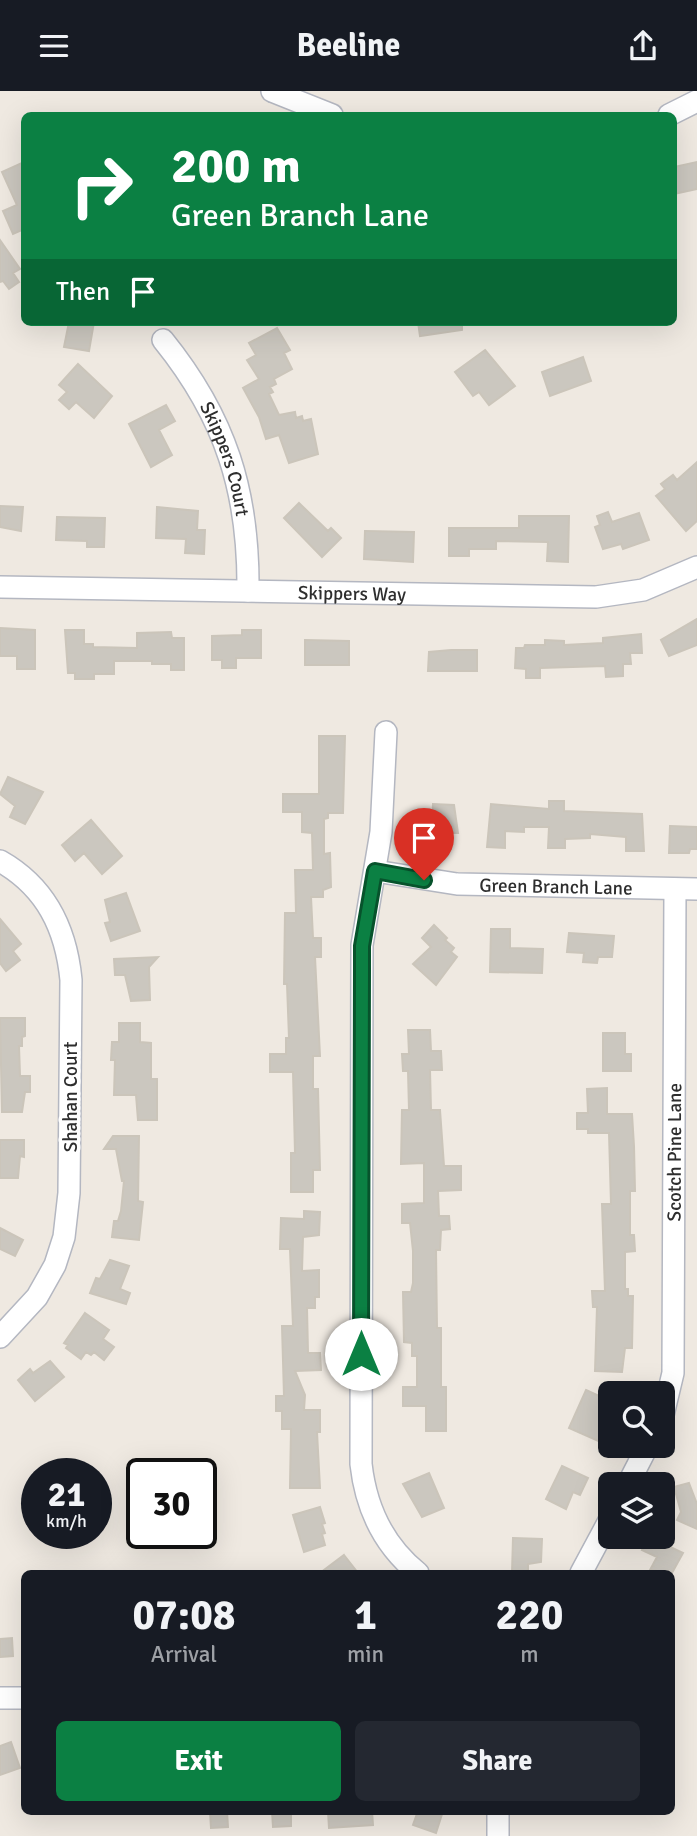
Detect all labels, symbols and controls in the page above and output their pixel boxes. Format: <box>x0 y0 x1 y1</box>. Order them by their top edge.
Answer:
text: Beeline <box>297 26 400 65</box>
icon: menu <box>35 27 73 65</box>
icon: share <box>624 27 662 65</box>
text: 200 m <box>171 136 301 196</box>
icon: right <box>56 140 147 231</box>
text: Green Branch Lane <box>171 196 429 235</box>
icon: arrive <box>124 273 162 311</box>
text: Then <box>56 276 110 308</box>
street label: Skippers Court <box>194 398 254 518</box>
street label: Skippers Way <box>298 581 406 607</box>
pin <box>394 808 454 880</box>
icon: arrive <box>405 819 443 857</box>
street label: Green Branch Lane <box>479 873 633 901</box>
street label: Shahan Court <box>59 1041 83 1152</box>
street label: Scotch Pine Lane <box>663 1083 687 1221</box>
position arrow <box>324 1317 398 1391</box>
map controls <box>598 1381 675 1549</box>
button: search <box>598 1381 675 1458</box>
speed limit sign: 30 <box>126 1458 217 1549</box>
button: layers <box>598 1472 675 1549</box>
text: 21 <box>48 1473 85 1516</box>
text: km/h <box>46 1510 87 1532</box>
text: 07:08 <box>132 1590 236 1641</box>
text: 1 <box>354 1590 377 1641</box>
text: 220 <box>495 1590 564 1641</box>
text: Arrival <box>151 1640 217 1669</box>
text: min <box>347 1640 384 1669</box>
text: m <box>520 1640 539 1669</box>
button: Exit <box>56 1721 341 1801</box>
button: Share <box>355 1721 640 1801</box>

